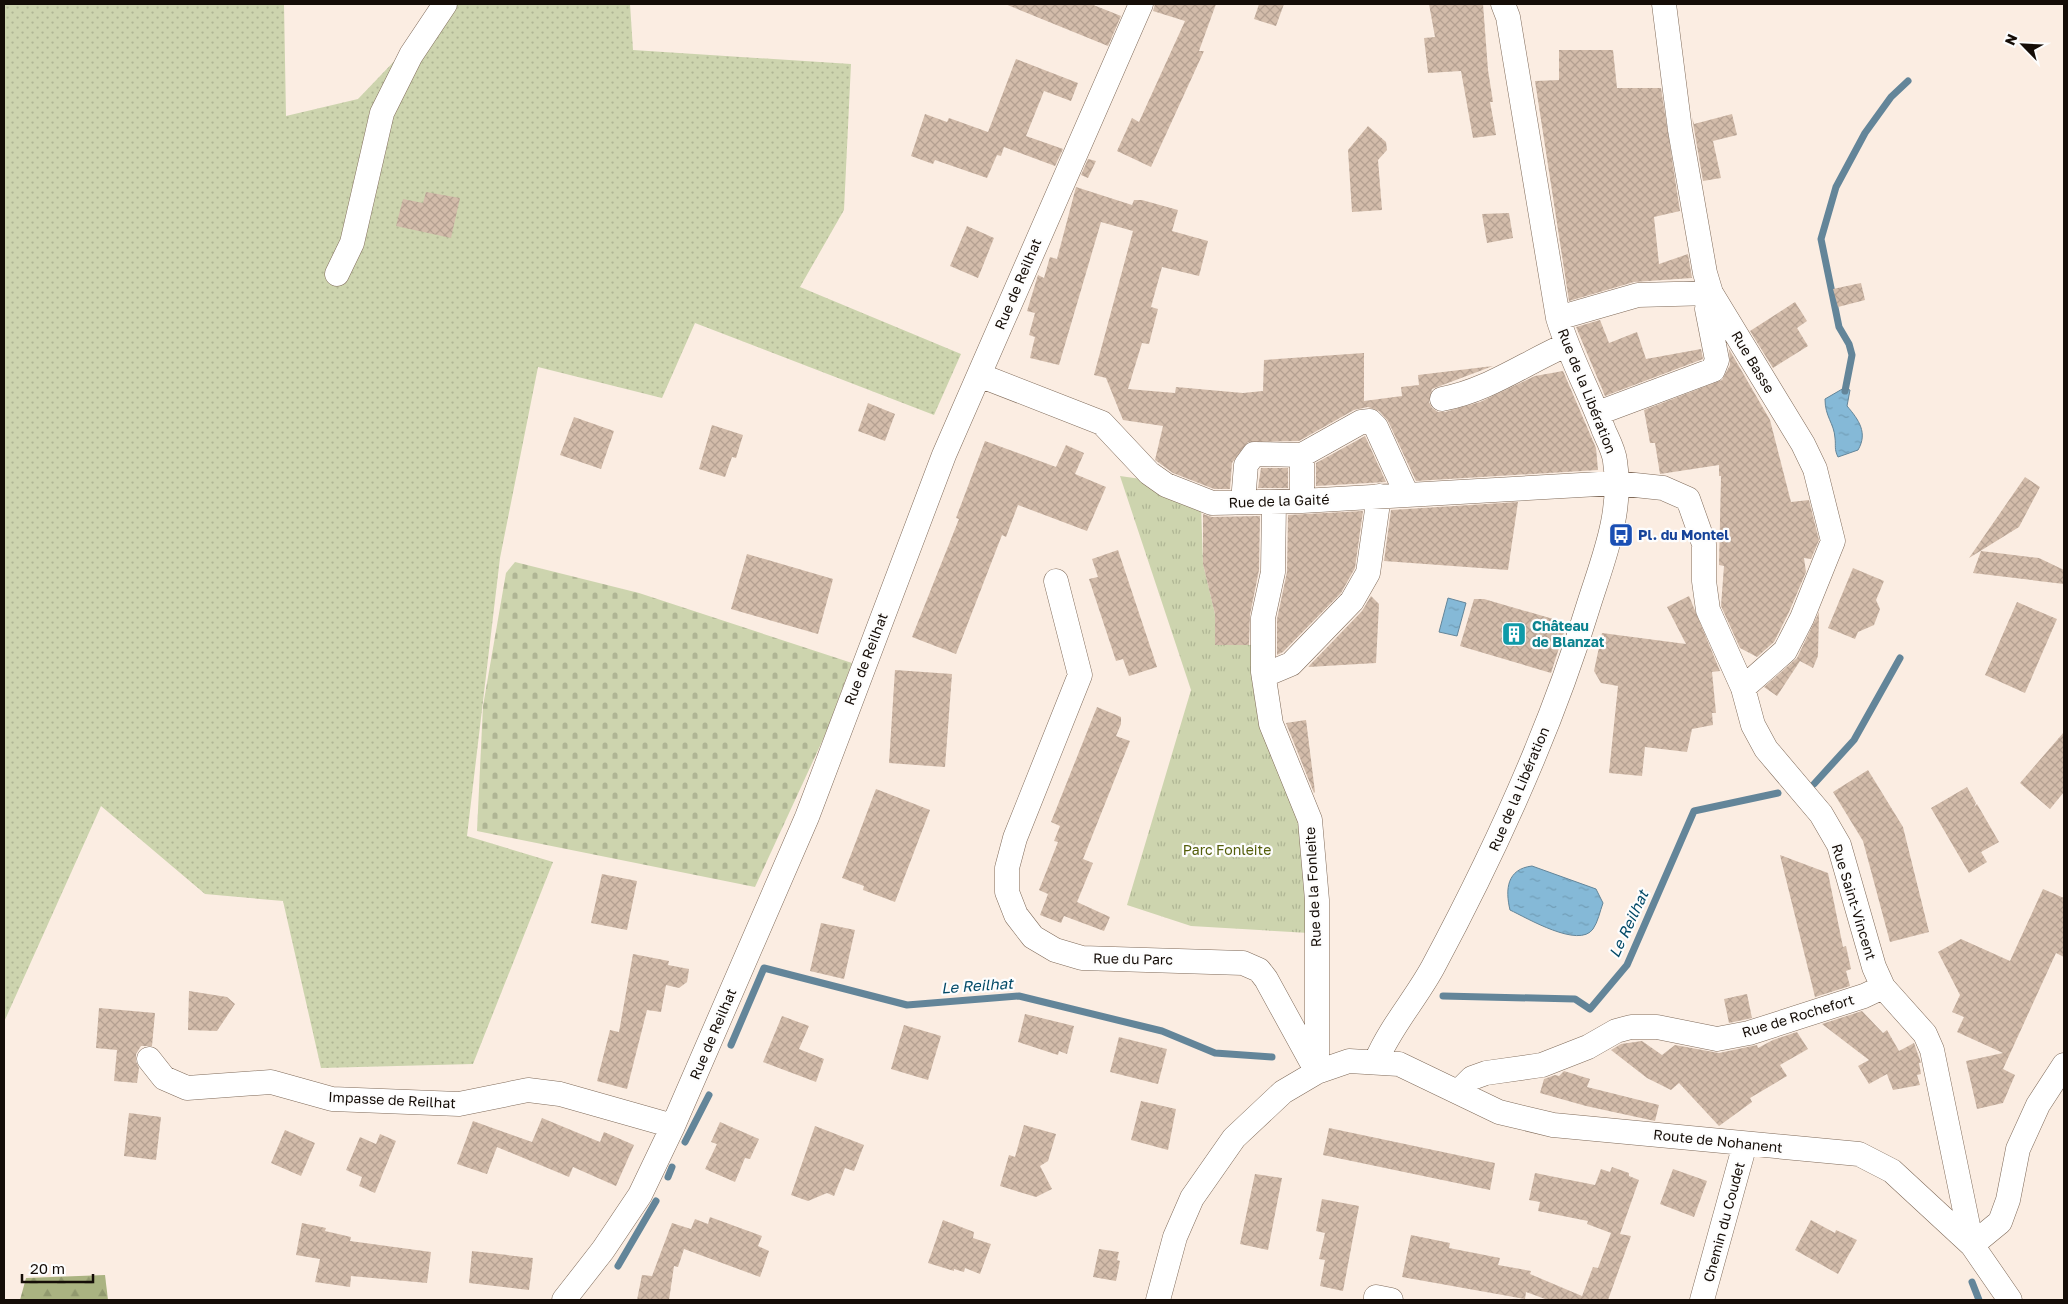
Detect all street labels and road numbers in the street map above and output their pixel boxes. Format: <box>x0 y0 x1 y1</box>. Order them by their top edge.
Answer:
street label: Rue de Reilhat <box>991 236 1044 332</box>
street label: Rue de la Libération <box>1555 326 1620 456</box>
street label: Rue Basse <box>1728 328 1779 396</box>
street label: Rue de la Gaité <box>1228 490 1330 511</box>
street label: Rue de Reilhat <box>840 610 891 707</box>
street label: Rue de la Libération <box>1485 724 1552 854</box>
street label: Rue de la Fonleite <box>1301 826 1324 948</box>
street label: Rue Saint-Vincent <box>1829 842 1880 962</box>
street label: Rue du Parc <box>1093 949 1173 968</box>
street label: Rue de Reilhat <box>686 986 739 1082</box>
street label: Rue de Rochefort <box>1740 990 1856 1041</box>
street label: Impasse de Reilhat <box>328 1088 456 1111</box>
street label: Route de Nohanent <box>1652 1125 1784 1156</box>
street label: Chemin du Coudet <box>1699 1160 1748 1284</box>

